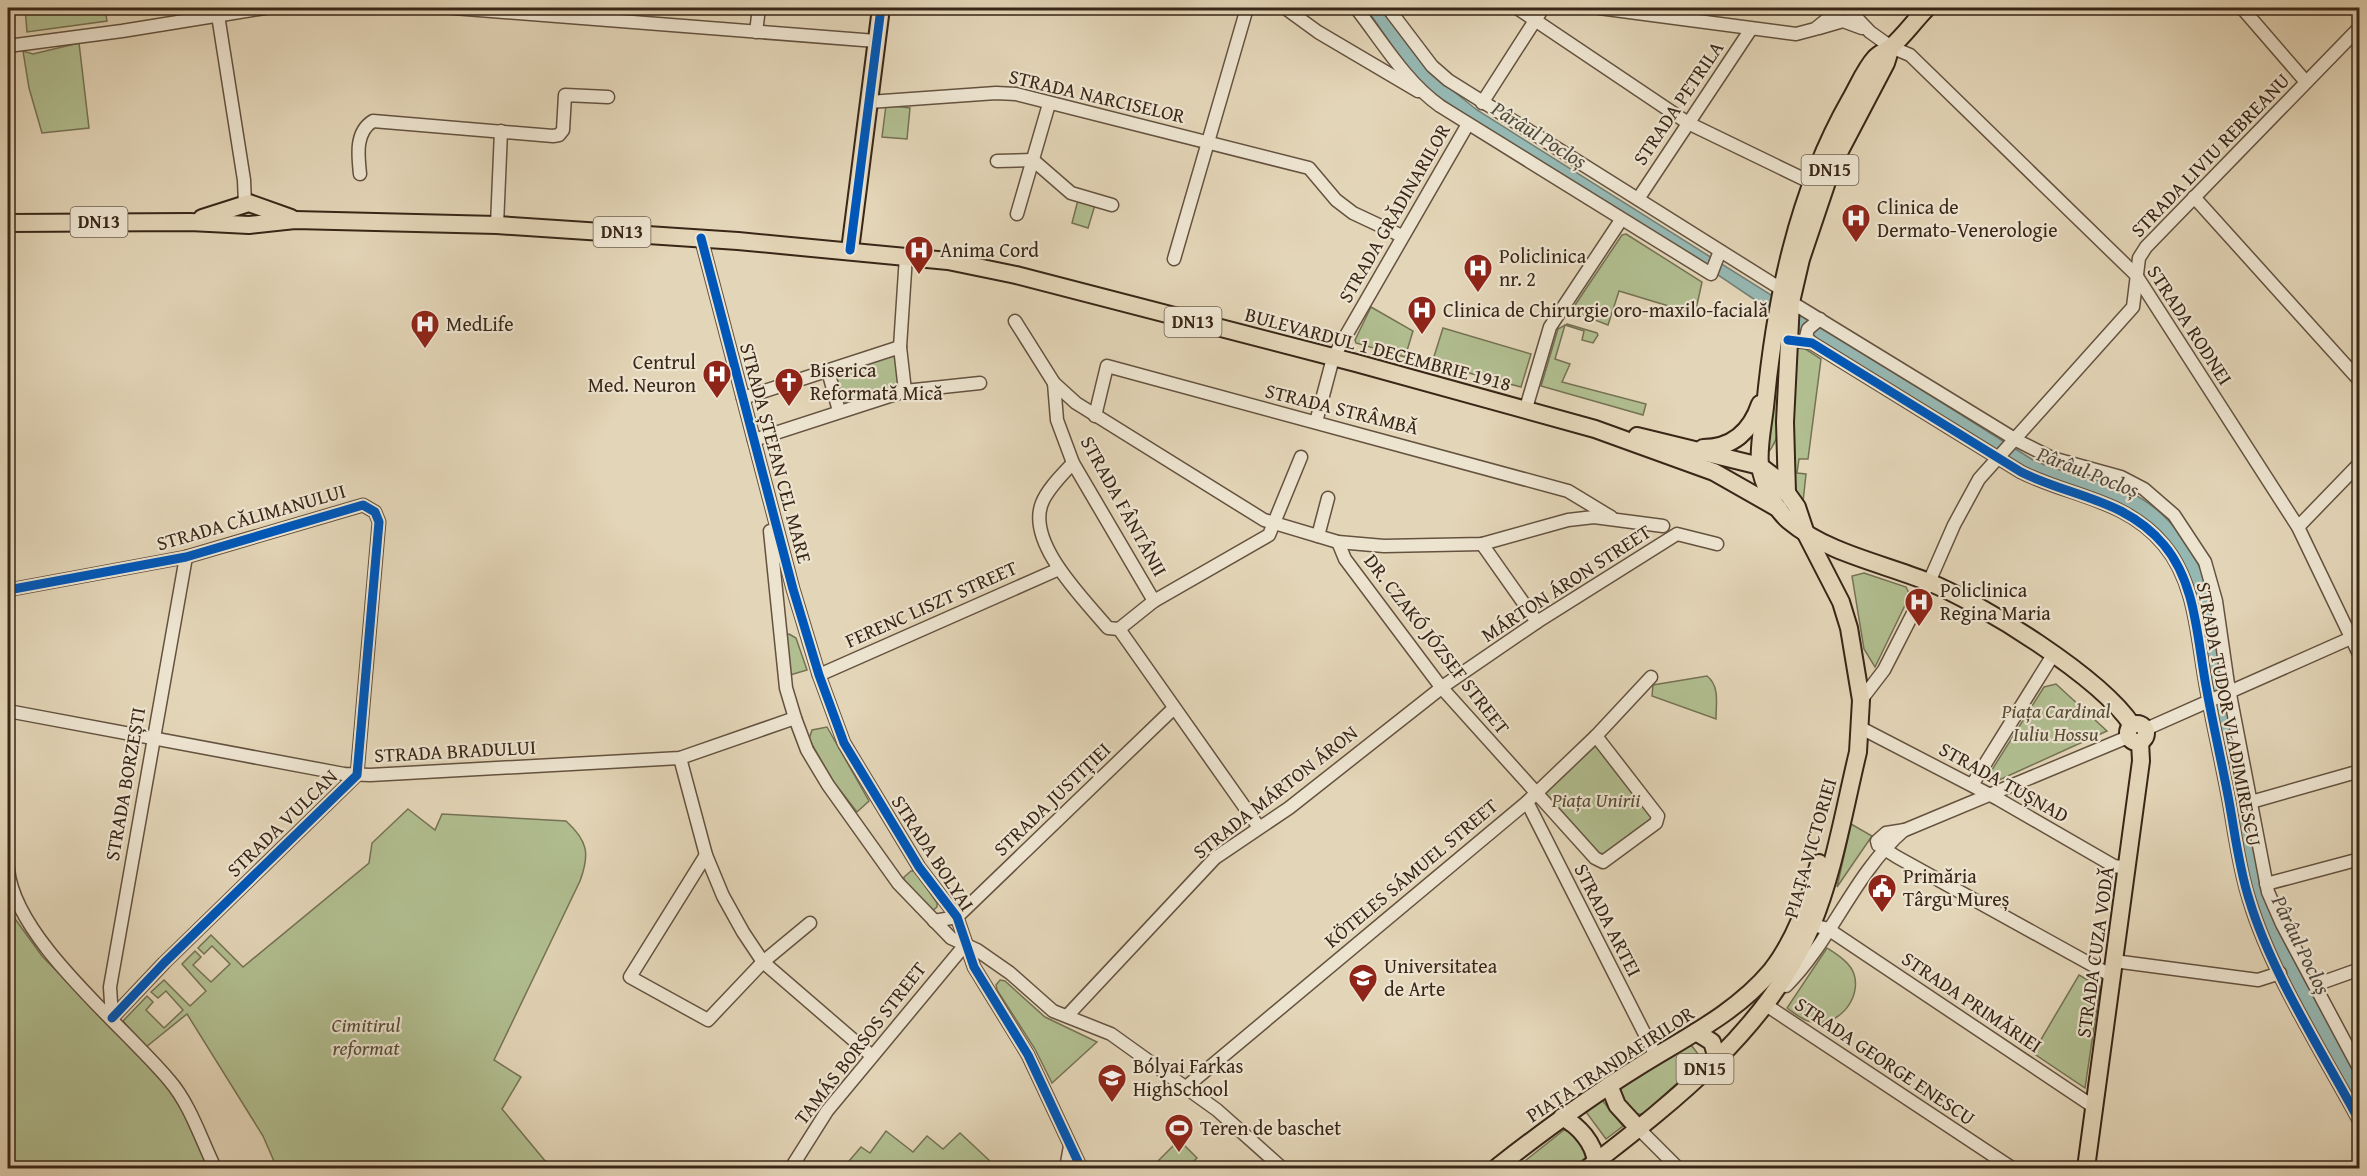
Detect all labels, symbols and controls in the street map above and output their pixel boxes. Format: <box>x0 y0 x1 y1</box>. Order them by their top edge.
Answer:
street label: STRADA PETRILA <box>1625 35 1730 171</box>
street label: STRADA NARCISELOR <box>1006 61 1188 130</box>
street label: STRADA LIVIU REBREANU <box>2123 66 2296 243</box>
water label: Pârâul Pocloș <box>1485 93 1593 176</box>
street label: STRADA GRĂDINARILOR <box>1330 117 1457 308</box>
road number: DN15 <box>1802 155 1858 185</box>
place label: Clinica de Dermato-Venerologie <box>1877 192 2058 244</box>
hospital icon: Clinica de Dermato-Venerologie <box>1840 202 1872 244</box>
road number: DN13 <box>70 207 128 237</box>
road number: DN13 <box>594 217 650 247</box>
hospital icon: Anima Cord <box>903 234 935 276</box>
place label: Anima Cord <box>940 235 1039 264</box>
place label: Policlinica nr. 2 <box>1499 241 1587 293</box>
hospital icon: Policlinica nr. 2 <box>1462 252 1494 294</box>
street label: STRADA RODNEI <box>2141 259 2240 390</box>
hospital icon: Clinica de Chirurgie oro-maxilo-facială <box>1406 294 1438 336</box>
place label: Clinica de Chirurgie oro-maxilo-facială <box>1443 295 1768 324</box>
street label: BULEVARDUL 1 DECEMBRIE 1918 <box>1242 299 1514 398</box>
road number: DN13 <box>1164 307 1222 337</box>
hospital icon: MedLife <box>409 308 441 350</box>
place label: MedLife <box>446 309 514 338</box>
street label: STRADA ȘTEFAN CEL MARE <box>733 339 820 566</box>
place label: Centrul Med. Neuron <box>588 347 696 399</box>
place label: Biserica Reformată Mică <box>810 355 943 407</box>
hospital icon: Centrul Med. Neuron <box>701 358 733 400</box>
church icon: Biserica Reformată Mică <box>773 366 805 408</box>
street label: STRADA STRÂMBĂ <box>1262 375 1422 442</box>
street label: STRADA FÂNTÂNII <box>1074 430 1175 581</box>
water label: Pârâul Pocloș <box>2032 438 2144 505</box>
street label: STRADA CĂLIMANULUI <box>153 476 349 557</box>
street label: MÁRTON ÁRON STREET <box>1475 517 1657 649</box>
street label: DR. CZAKÓ JÓZSEF STREET <box>1358 547 1517 740</box>
street label: FERENC LISZT STREET <box>840 553 1022 655</box>
place label: Policlinica Regina Maria <box>1940 575 2051 627</box>
street label: STRADA TUDOR VLADIMIRESCU <box>2190 579 2269 849</box>
hospital icon: Policlinica Regina Maria <box>1903 586 1935 628</box>
park label: Piața Cardinal Iuliu Hossu <box>2001 696 2111 748</box>
street label: STRADA BORZEȘTI <box>97 705 152 863</box>
street label: STRADA MÁRTON ÁRON <box>1186 718 1363 865</box>
street label: STRADA BRADULUI <box>373 732 537 769</box>
street label: STRADA TUȘNAD <box>1934 734 2074 829</box>
street label: STRADA JUSTIȚIEI <box>987 735 1117 862</box>
street label: STRADA VULCAN <box>220 762 344 883</box>
street label: PIAȚA VICTORIEI <box>1776 775 1843 921</box>
park label: Piața Unirii <box>1551 785 1640 814</box>
street label: STRADA BOLYAI <box>885 789 982 917</box>
street label: KÖTELES SÁMUEL STREET <box>1317 791 1504 954</box>
street label: STRADA ARTEI <box>1568 858 1649 981</box>
place label: Primăria Târgu Mureș <box>1903 861 2010 913</box>
street label: STRADA CUZA VODĂ <box>2068 864 2121 1039</box>
public building icon: Primăria Târgu Mureș <box>1866 872 1898 914</box>
water label: Pârâul Pocloș <box>2264 889 2339 1000</box>
street label: STRADA PRIMĂRIEI <box>1896 944 2048 1059</box>
place label: Universitatea de Arte <box>1384 951 1498 1003</box>
street label: TAMÁS BORSOS STREET <box>787 955 933 1130</box>
school or university icon: Universitatea de Arte <box>1347 962 1379 1004</box>
street label: STRADA GEORGE ENESCU <box>1789 989 1981 1132</box>
street label: PIAȚA TRANDAFIRILOR <box>1520 998 1700 1129</box>
park label: Cimitirul reformat <box>332 1010 401 1062</box>
place label: Bólyai Farkas HighSchool <box>1133 1051 1244 1103</box>
road number: DN15 <box>1676 1054 1734 1084</box>
school or university icon: Bólyai Farkas HighSchool <box>1096 1062 1128 1104</box>
sports icon: Teren de baschet <box>1163 1112 1195 1154</box>
place label: Teren de baschet <box>1200 1113 1341 1142</box>

